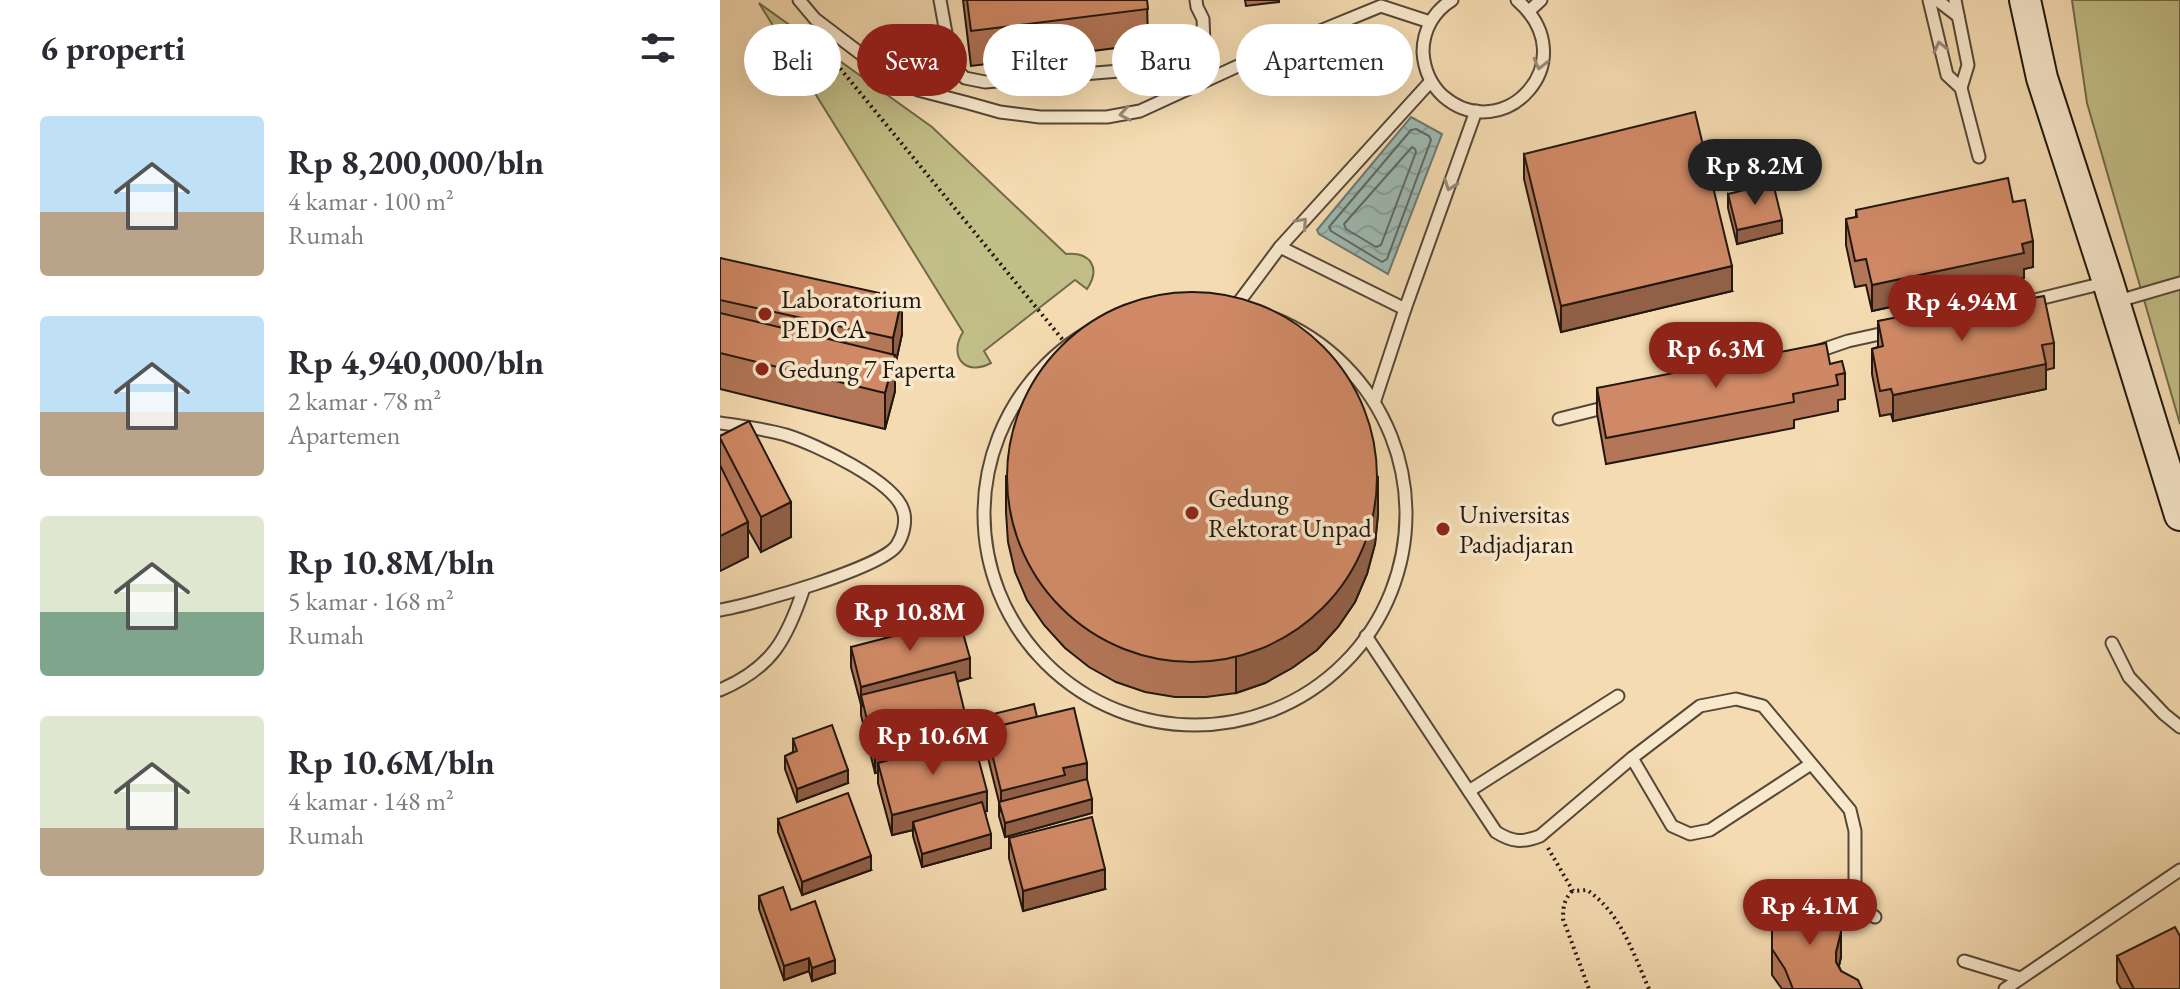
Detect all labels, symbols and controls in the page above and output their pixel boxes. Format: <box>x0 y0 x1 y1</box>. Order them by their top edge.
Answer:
chip: Beli <box>744 24 841 96</box>
chip: Sewa <box>857 24 967 96</box>
chip: Filter <box>983 24 1096 96</box>
chip: Baru <box>1112 24 1220 96</box>
chip: Apartemen <box>1236 24 1413 96</box>
text: 6 properti <box>40 26 185 70</box>
icon: filters <box>636 26 680 70</box>
one-way arrow <box>1932 41 1949 54</box>
one-way arrow <box>1533 57 1550 71</box>
one-way arrow <box>1119 105 1132 122</box>
pin: Rp 8.2M <box>1681 139 1829 207</box>
text: Rp 8,200,000/bln <box>288 140 544 184</box>
icon: home <box>104 148 200 244</box>
text: Rp 8.2M <box>1706 148 1804 182</box>
one-way arrow <box>1443 177 1459 191</box>
text: 4 kamar · 100 m² <box>288 184 454 218</box>
text: Rumah <box>288 218 364 252</box>
one-way arrow <box>1292 218 1307 232</box>
pin: Rp 4.94M <box>1879 275 2045 343</box>
place label: Laboratorium PEDCA <box>781 282 922 346</box>
text: Rp 4.94M <box>1906 284 2018 318</box>
marker: Laboratorium PEDCA <box>756 305 774 323</box>
pin: Rp 6.3M <box>1642 322 1790 390</box>
text: Rp 6.3M <box>1667 331 1765 365</box>
text: Rp 4,940,000/bln <box>288 340 544 384</box>
icon: home <box>104 348 200 444</box>
place label: Gedung 7 Faperta <box>778 352 956 386</box>
marker: Gedung 7 Faperta <box>753 360 771 378</box>
text: 2 kamar · 78 m² <box>288 384 441 418</box>
text: Apartemen <box>288 418 400 452</box>
place label: Gedung Rektorat Unpad <box>1208 481 1373 545</box>
place label: Universitas Padjadjaran <box>1459 497 1574 561</box>
marker: Gedung Rektorat Unpad <box>1183 504 1201 522</box>
marker: Universitas Padjadjaran <box>1434 520 1452 538</box>
text: Rp 10.8M/bln <box>288 540 495 584</box>
icon: home <box>104 548 200 644</box>
text: 5 kamar · 168 m² <box>288 584 454 618</box>
pin: Rp 10.8M <box>827 585 993 653</box>
text: Rp 10.8M <box>854 594 966 628</box>
text: Rumah <box>288 618 364 652</box>
pin: Rp 10.6M <box>850 709 1016 777</box>
text: Rp 10.6M <box>877 718 989 752</box>
text: Rp 10.6M/bln <box>288 740 495 784</box>
icon: home <box>104 748 200 844</box>
text: 4 kamar · 148 m² <box>288 784 454 818</box>
text: Rumah <box>288 818 364 852</box>
pin: Rp 4.1M <box>1736 879 1884 947</box>
text: Rp 4.1M <box>1761 888 1859 922</box>

